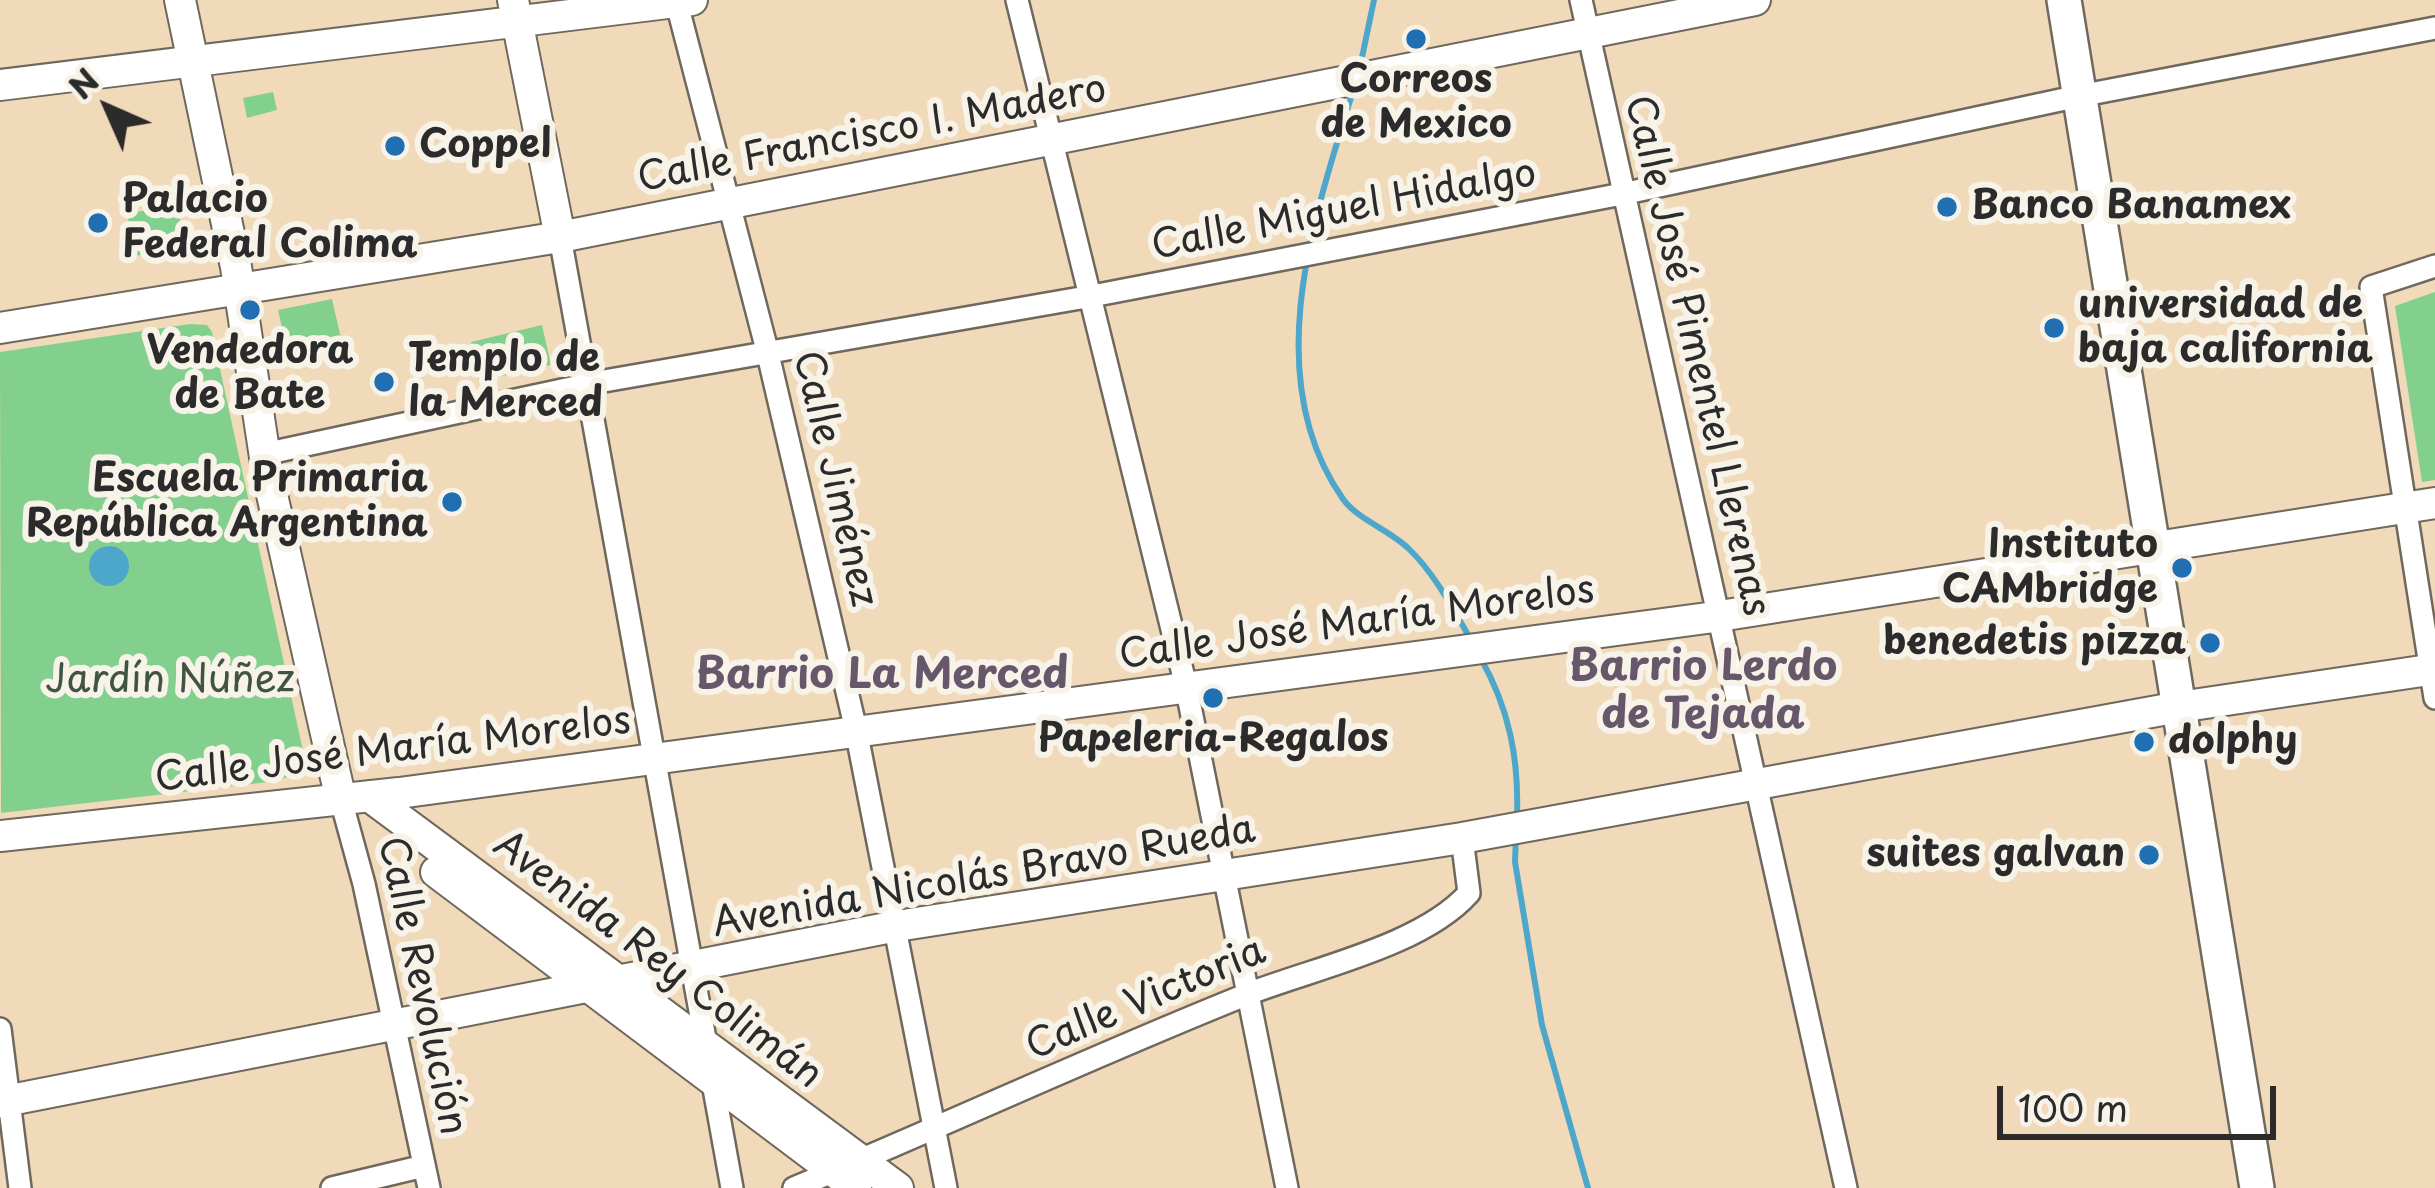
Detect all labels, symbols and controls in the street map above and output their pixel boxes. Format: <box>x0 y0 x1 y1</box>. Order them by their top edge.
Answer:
marker: Correos de Mexico <box>1403 26 1429 52</box>
north arrow <box>48 48 168 168</box>
text: N <box>56 56 109 109</box>
place label: Correos de Mexico <box>1320 58 1512 149</box>
street label: Calle Francisco I. Madero <box>634 67 1110 203</box>
street label: Calle José Pimentel Llerenas <box>1613 91 1779 621</box>
place label: Coppel <box>419 123 551 169</box>
marker: Coppel <box>382 133 408 159</box>
street label: Calle Miguel Hidalgo <box>1148 151 1540 271</box>
place label: Palacio Federal Colima <box>122 178 418 269</box>
place label: Banco Banamex <box>1971 184 2291 230</box>
marker: Banco Banamex <box>1934 194 1960 220</box>
marker: Palacio Federal Colima <box>85 210 111 236</box>
place label: universidad de baja california <box>2078 283 2373 374</box>
marker: Vendedora de Bate <box>237 297 263 323</box>
marker: universidad de baja california <box>2041 315 2067 341</box>
place label: Vendedora de Bate <box>147 329 353 420</box>
place label: Templo de la Merced <box>408 337 603 428</box>
street label: Calle Jiménez <box>782 347 886 611</box>
marker: Templo de la Merced <box>371 369 397 395</box>
place label: Escuela Primaria República Argentina <box>26 457 428 548</box>
marker: Escuela Primaria República Argentina <box>439 489 465 515</box>
place label: Instituto CAMbridge <box>1942 523 2158 614</box>
marker: Instituto CAMbridge <box>2169 555 2195 581</box>
street label: Calle José María Morelos <box>1116 567 1598 681</box>
place label: benedetis pizza <box>1884 620 2186 666</box>
marker: benedetis pizza <box>2197 630 2223 656</box>
district label: Barrio Lerdo de Tejada <box>1569 643 1837 742</box>
district label: Barrio La Merced <box>696 651 1068 701</box>
park label: Jardín Núñez <box>45 658 295 704</box>
marker: Papeleria-Regalos <box>1200 685 1226 711</box>
street label: Calle José María Morelos <box>152 699 634 803</box>
place label: Papeleria-Regalos <box>1037 717 1389 763</box>
place label: dolphy <box>2168 719 2297 765</box>
marker: dolphy <box>2131 729 2157 755</box>
street label: Avenida Nicolás Bravo Rueda <box>709 807 1259 949</box>
street label: Avenida Rey Colimán <box>484 822 830 1100</box>
place label: suites galvan <box>1867 832 2125 878</box>
street label: Calle Revolución <box>367 833 475 1139</box>
marker: suites galvan <box>2136 842 2162 868</box>
street label: Calle Victoria <box>1019 929 1273 1071</box>
scale bar <box>2003 1062 2282 1136</box>
text: 100 m <box>2018 1080 2128 1134</box>

